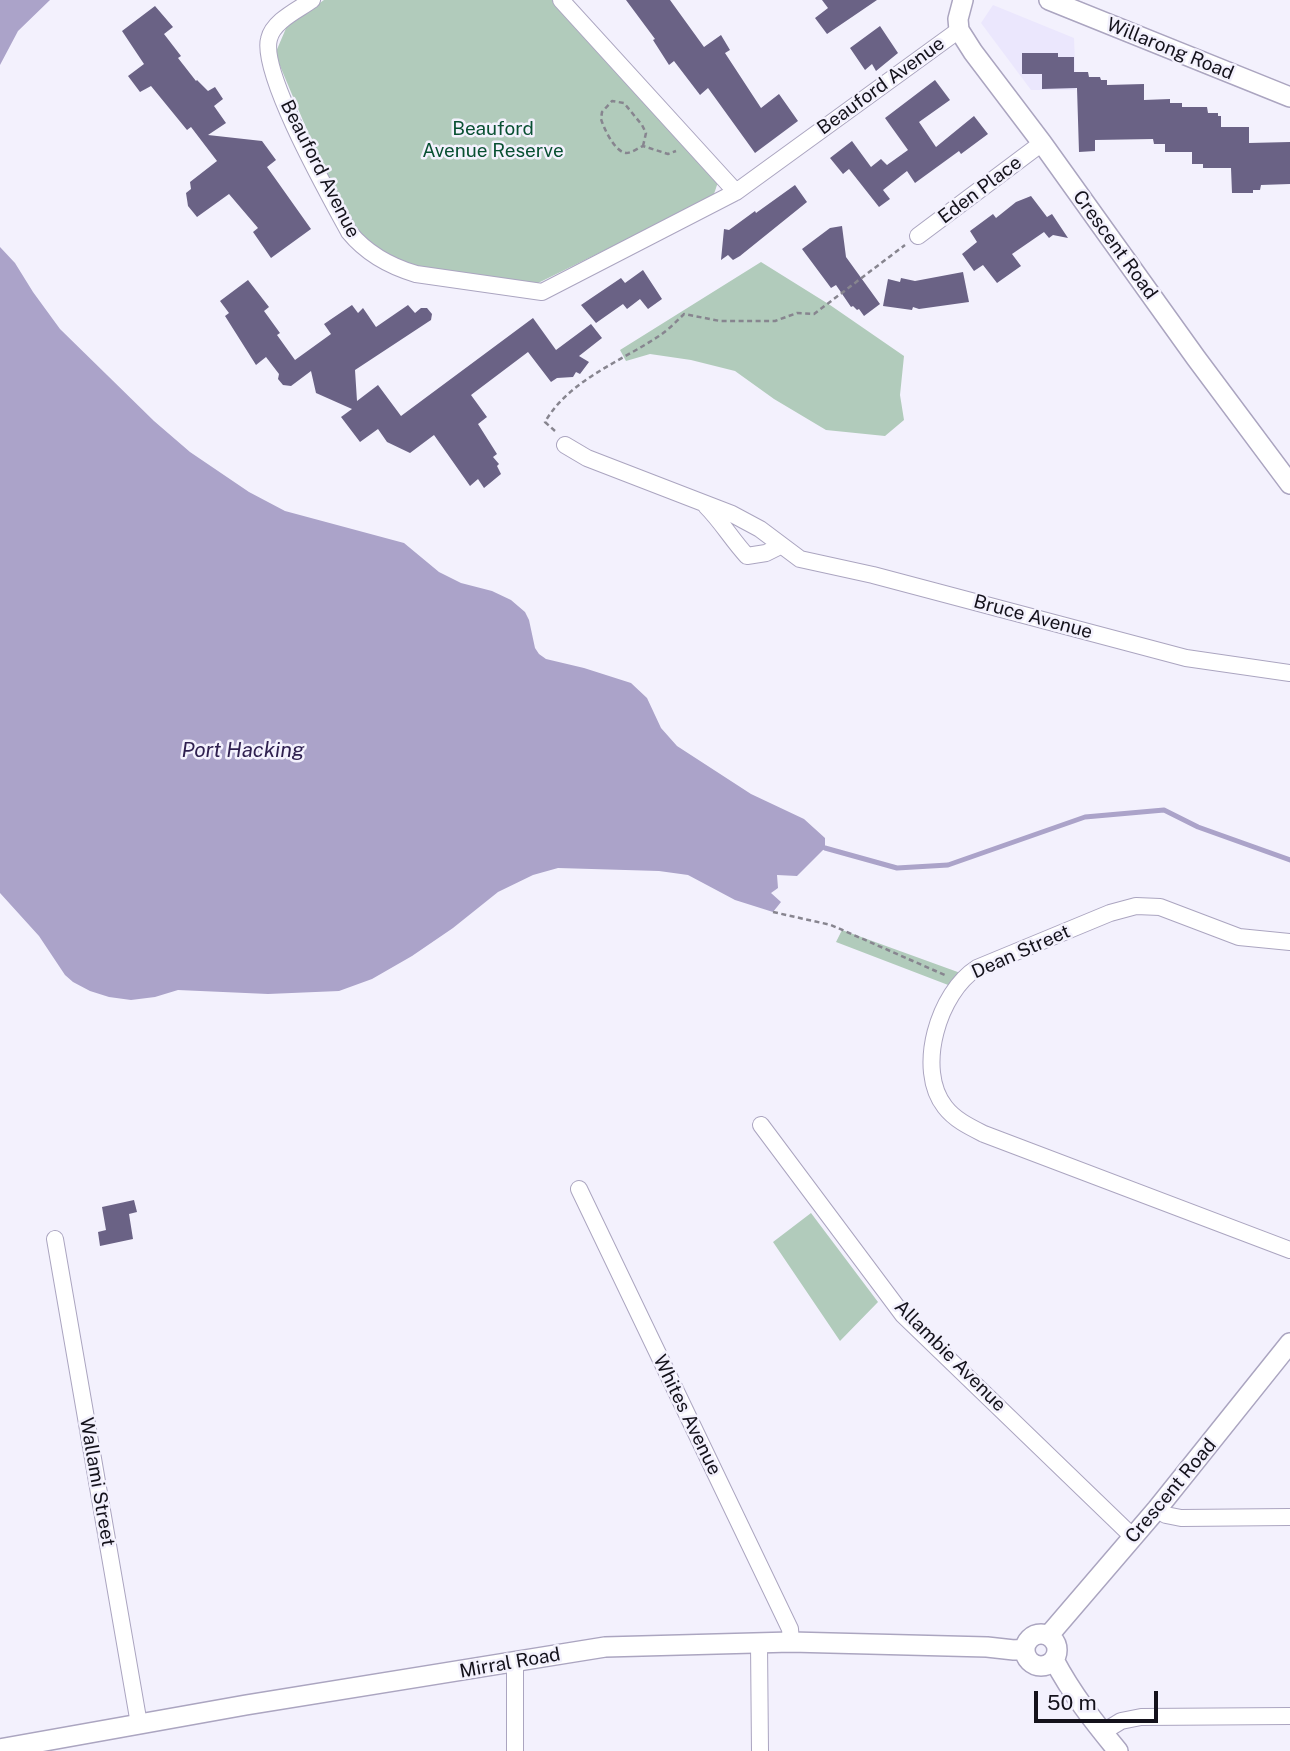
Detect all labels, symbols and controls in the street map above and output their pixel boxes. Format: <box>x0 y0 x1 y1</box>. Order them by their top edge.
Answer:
street label: Willarong Road <box>1103 13 1237 85</box>
street label: Beauford Avenue <box>813 32 949 140</box>
street label: Beauford Avenue <box>275 96 365 242</box>
park label: Beauford Avenue Reserve <box>422 118 564 162</box>
street label: Eden Place <box>934 151 1026 229</box>
street label: Crescent Road <box>1068 186 1162 304</box>
street label: Bruce Avenue <box>971 590 1095 644</box>
water label: Port Hacking <box>181 738 305 764</box>
street label: Dean Street <box>968 920 1074 984</box>
street label: Allambie Avenue <box>890 1296 1010 1416</box>
street label: Whites Avenue <box>648 1351 726 1479</box>
street label: Wallami Street <box>74 1416 120 1548</box>
street label: Crescent Road <box>1121 1434 1221 1548</box>
street label: Mirral Road <box>458 1643 562 1683</box>
scale bar <box>1038 1678 1162 1722</box>
text: 50 m <box>1047 1690 1097 1715</box>

